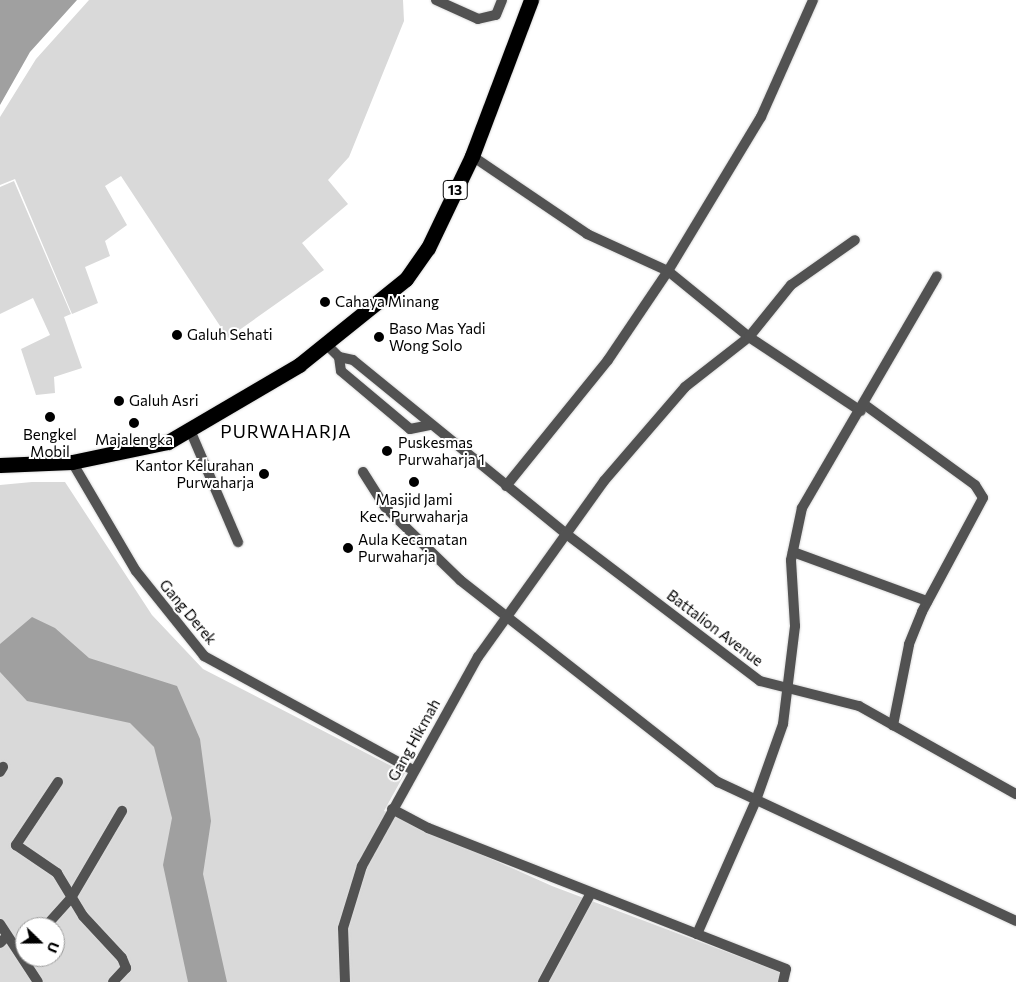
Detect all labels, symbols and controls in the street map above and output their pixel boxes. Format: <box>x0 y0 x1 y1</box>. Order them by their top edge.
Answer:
road number: 13 <box>442 178 468 202</box>
place label: Cahaya Minang <box>335 293 439 311</box>
marker: Cahaya Minang <box>319 296 331 308</box>
place label: Baso Mas Yadi Wong Solo <box>389 319 486 354</box>
place label: Galuh Sehati <box>187 326 273 344</box>
marker: Galuh Sehati <box>171 329 183 341</box>
marker: Baso Mas Yadi Wong Solo <box>373 331 385 343</box>
place label: Galuh Asri <box>129 392 199 410</box>
marker: Galuh Asri <box>113 395 125 407</box>
marker: Bengkel Mobil <box>44 411 56 423</box>
marker: Majalengka <box>128 417 140 429</box>
district label: PURWAHARJA <box>219 420 353 442</box>
place label: Bengkel Mobil <box>23 425 77 460</box>
place label: Majalengka <box>95 431 173 449</box>
place label: Puskesmas Purwaharja 1 <box>398 433 485 468</box>
marker: Puskesmas Purwaharja 1 <box>380 444 394 458</box>
place label: Kantor Kelurahan Purwaharja <box>135 456 254 491</box>
marker: Kantor Kelurahan Purwaharja <box>258 468 270 480</box>
marker: Masjid Jami Kec. Purwaharja <box>408 476 420 488</box>
place label: Masjid Jami Kec. Purwaharja <box>360 490 468 525</box>
place label: Aula Kecamatan Purwaharja <box>358 530 467 565</box>
marker: Aula Kecamatan Purwaharja <box>342 542 354 554</box>
street label: Gang Derek <box>156 576 220 648</box>
street label: Battalion Avenue <box>663 586 767 670</box>
street label: Gang Hikmah <box>384 696 444 784</box>
north arrow <box>15 917 65 967</box>
text: U <box>44 940 63 955</box>

